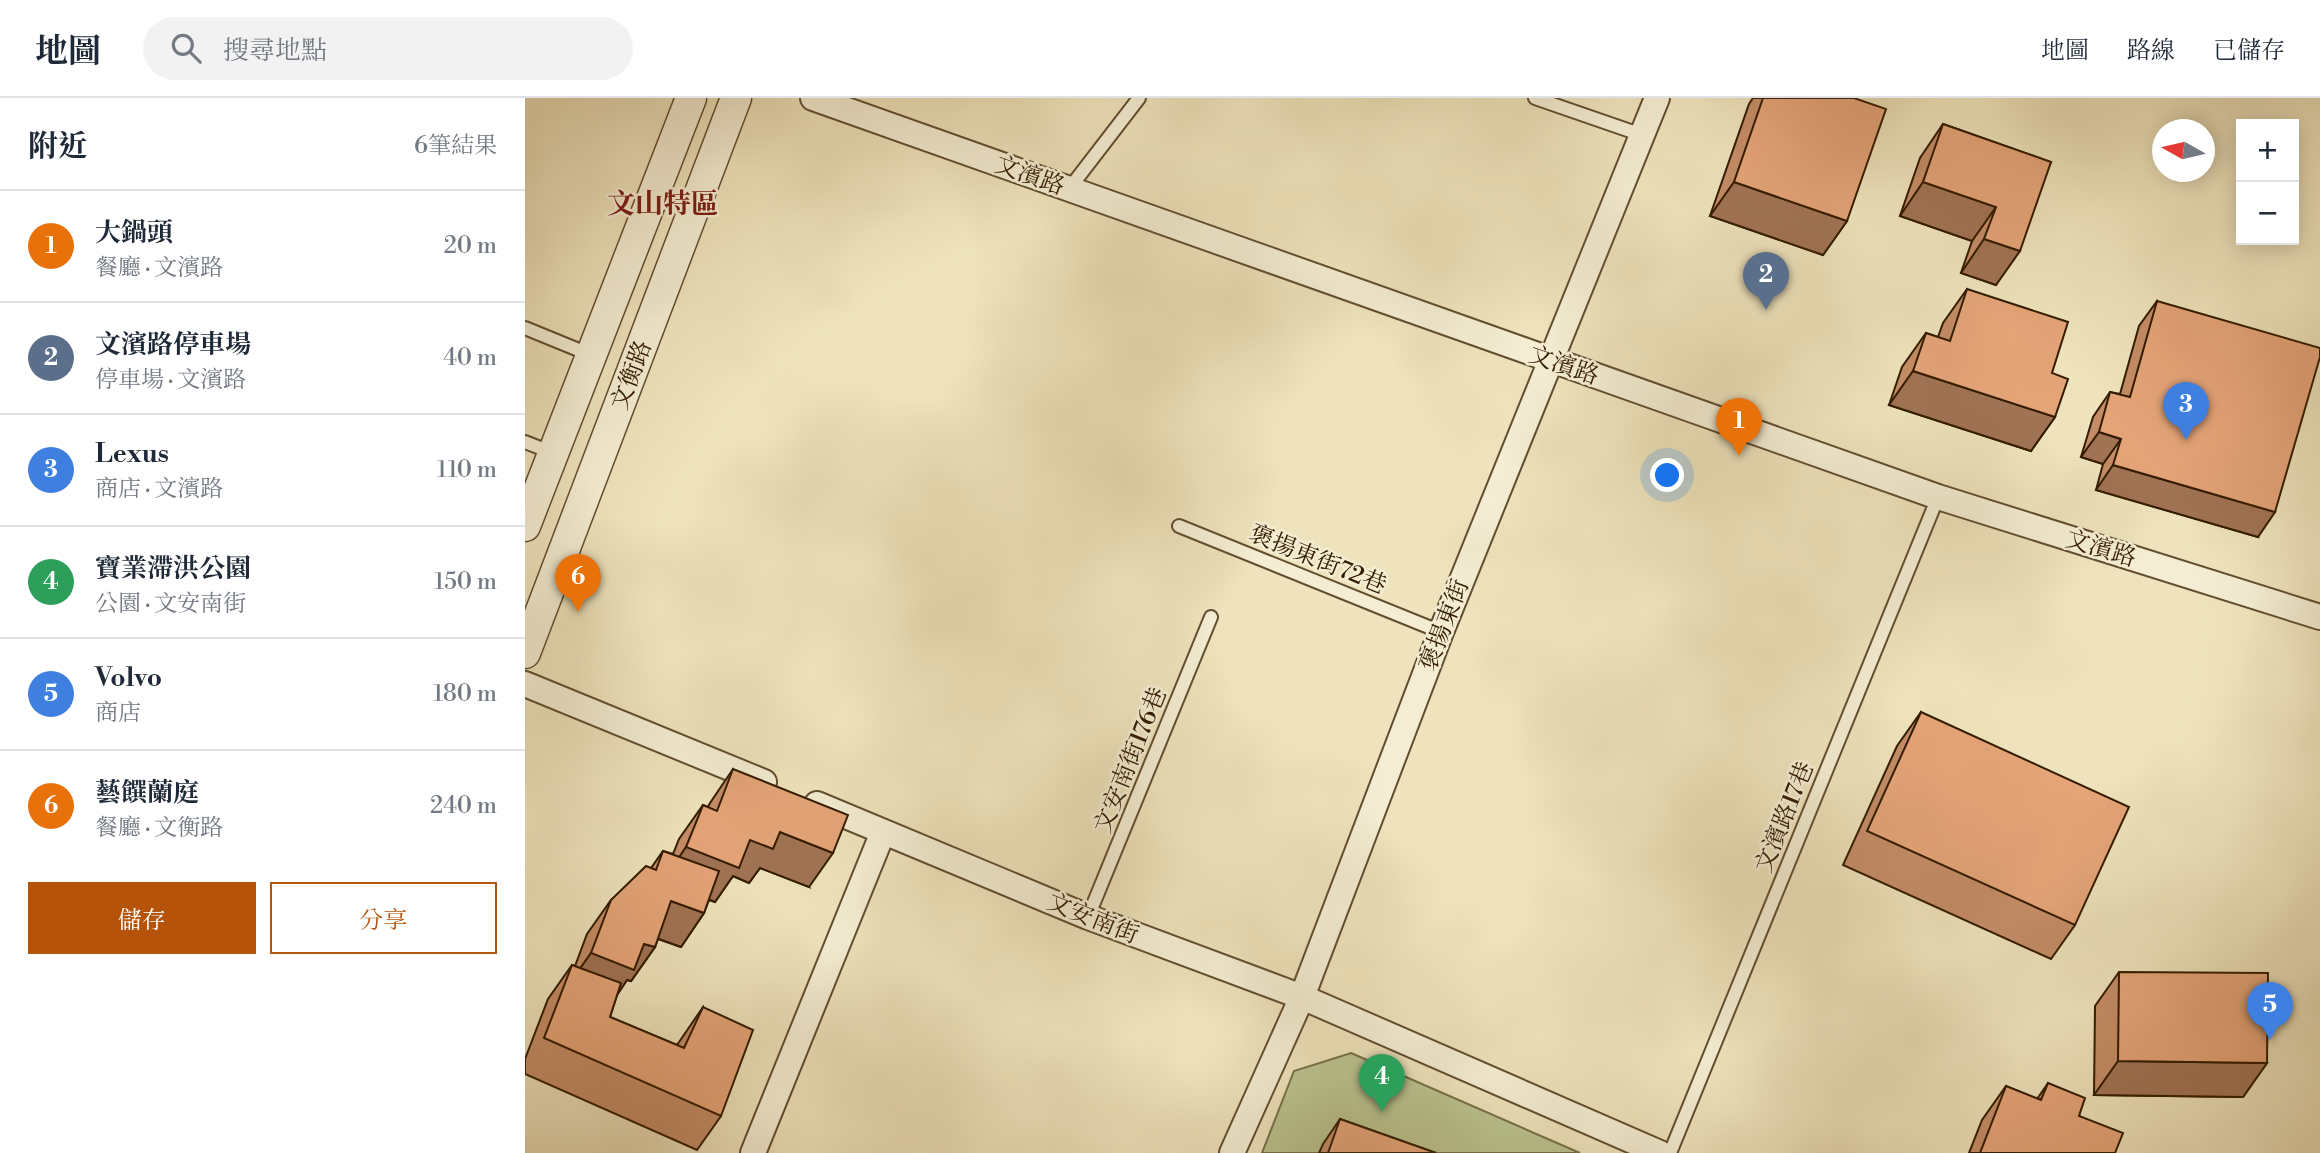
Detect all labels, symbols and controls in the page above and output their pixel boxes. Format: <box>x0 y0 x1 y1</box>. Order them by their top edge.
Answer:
search box <box>143 17 633 80</box>
icon: search <box>167 29 205 67</box>
text: 地圖 <box>35 32 101 73</box>
text: 搜尋地點 <box>223 35 327 67</box>
text: 地圖 <box>2041 36 2089 66</box>
text: 路線 <box>2127 36 2175 66</box>
text: 已儲存 <box>2213 36 2285 66</box>
north arrow <box>2152 119 2215 182</box>
map controls <box>2236 119 2299 245</box>
button: + <box>2236 119 2299 182</box>
text: 附近 <box>28 128 88 166</box>
text: 6筆結果 <box>414 132 497 160</box>
street label: 文濱路 <box>991 150 1069 202</box>
button: − <box>2236 182 2299 245</box>
district label: 文山特區 <box>607 187 719 222</box>
text: 大鍋頭 <box>95 217 173 249</box>
text: 1 <box>45 232 57 260</box>
text: 20 m <box>444 232 497 260</box>
pin: 2 <box>1743 252 1789 310</box>
text: 餐廳 · 文濱路 <box>95 254 223 282</box>
text: 文濱路停車場 <box>95 329 251 361</box>
street label: 文衡路 <box>605 336 659 414</box>
street label: 文濱路 <box>1525 340 1603 392</box>
text: 2 <box>44 344 58 372</box>
text: 40 m <box>443 344 497 372</box>
text: 停車場 · 文濱路 <box>95 366 246 394</box>
pin: 3 <box>2163 382 2209 440</box>
pin: 1 <box>1716 398 1762 456</box>
text: Lexus <box>95 438 169 470</box>
text: 3 <box>44 456 58 484</box>
text: 110 m <box>437 456 497 484</box>
your location <box>1650 458 1684 492</box>
text: 商店 · 文濱路 <box>95 475 223 503</box>
street label: 褒揚東街72巷 <box>1245 519 1391 601</box>
street label: 文濱路 <box>2062 524 2140 574</box>
text: 寶業滯洪公園 <box>95 553 251 585</box>
pin: 6 <box>555 554 601 612</box>
text: 4 <box>43 568 59 596</box>
text: 150 m <box>434 568 497 596</box>
street label: 褒揚東街 <box>1414 575 1476 676</box>
text: 公園 · 文安南街 <box>95 590 246 618</box>
text: Volvo <box>95 662 162 694</box>
text: 5 <box>44 680 58 708</box>
text: 180 m <box>433 680 497 708</box>
street label: 文安南街176巷 <box>1088 683 1174 838</box>
text: 商店 <box>95 699 141 727</box>
street label: 文濱路17巷 <box>1749 757 1821 877</box>
text: 藝饌蘭庭 <box>95 777 199 809</box>
text: 6 <box>44 792 58 820</box>
text: 240 m <box>430 792 497 820</box>
text: 餐廳 · 文衡路 <box>95 814 223 842</box>
button: 儲存 <box>28 882 256 954</box>
button: 分享 <box>270 882 497 954</box>
street label: 文安南街 <box>1043 887 1143 951</box>
pin: 5 <box>2247 982 2293 1040</box>
pin: 4 <box>1359 1054 1405 1112</box>

